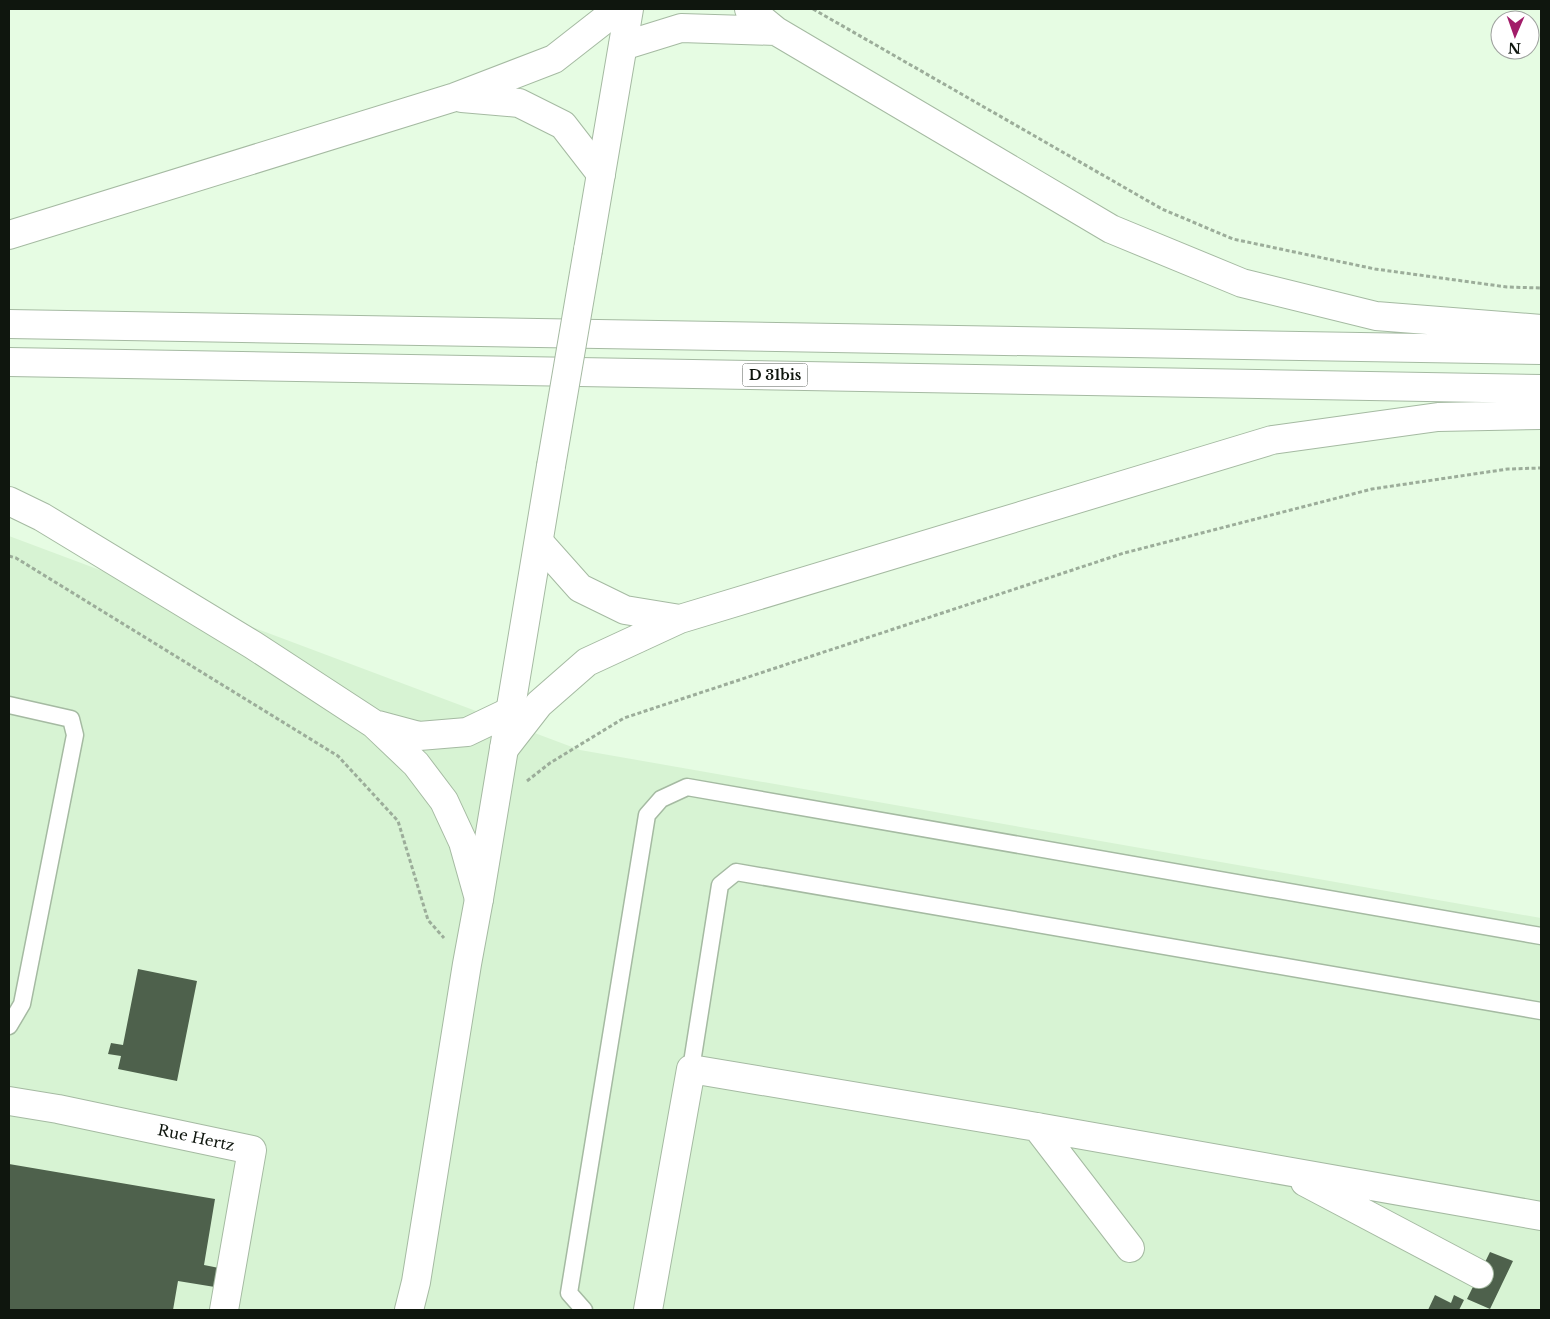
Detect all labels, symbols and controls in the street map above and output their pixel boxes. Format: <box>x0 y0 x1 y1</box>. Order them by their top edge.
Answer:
north arrow <box>1490 10 1540 60</box>
text: N <box>1508 39 1521 57</box>
road number: D 31bis <box>742 364 808 386</box>
street label: Rue Hertz <box>156 1120 236 1155</box>

